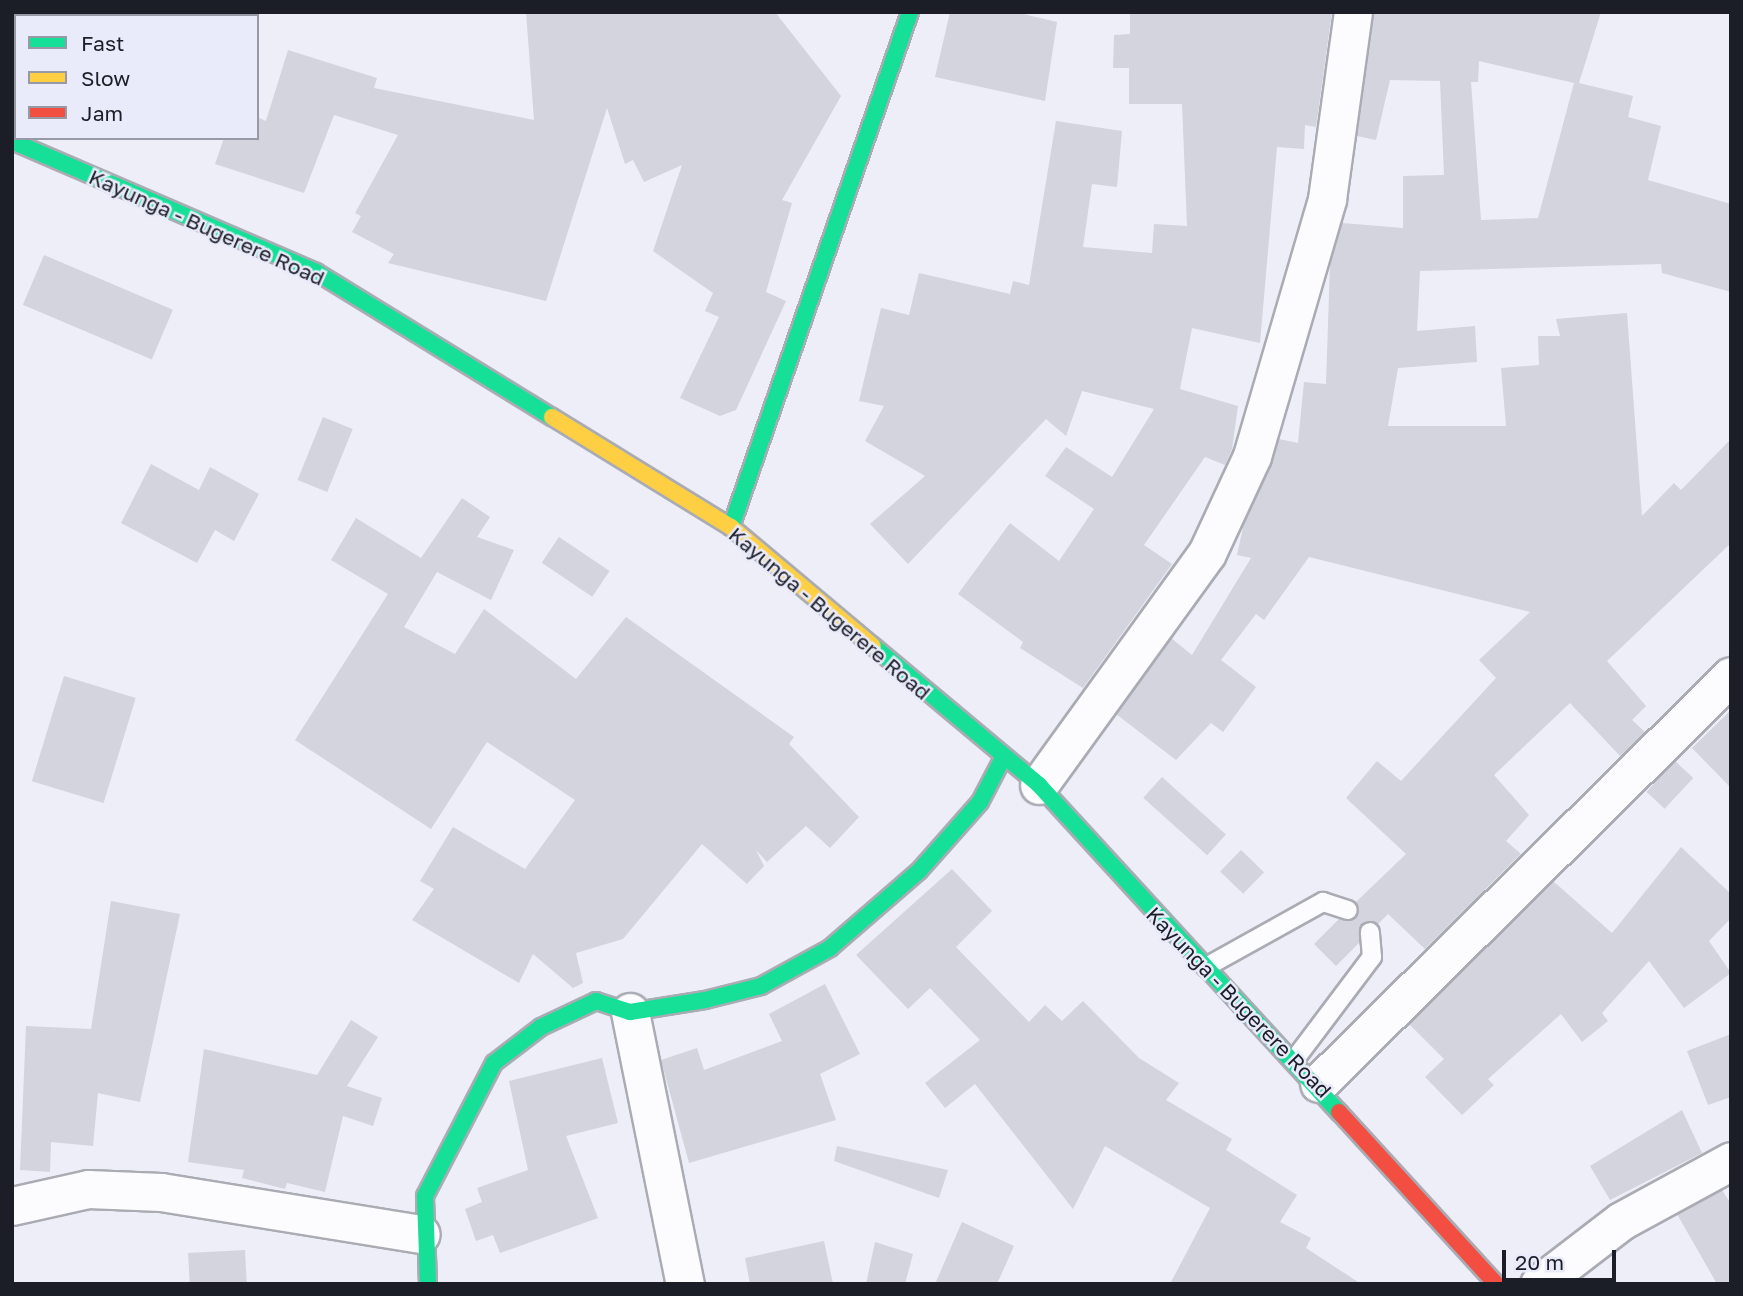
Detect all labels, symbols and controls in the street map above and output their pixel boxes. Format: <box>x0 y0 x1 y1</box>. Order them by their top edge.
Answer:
legend <box>14 14 259 140</box>
text: Fast <box>81 30 124 56</box>
text: Slow <box>81 65 130 91</box>
text: Jam <box>81 100 123 126</box>
street label: Kayunga - Bugerere Road <box>85 164 329 290</box>
street label: Kayunga - Bugerere Road <box>724 521 936 705</box>
street label: Kayunga - Bugerere Road <box>1141 901 1337 1103</box>
scale bar <box>1505 1236 1619 1280</box>
text: 20 m <box>1515 1249 1564 1275</box>

